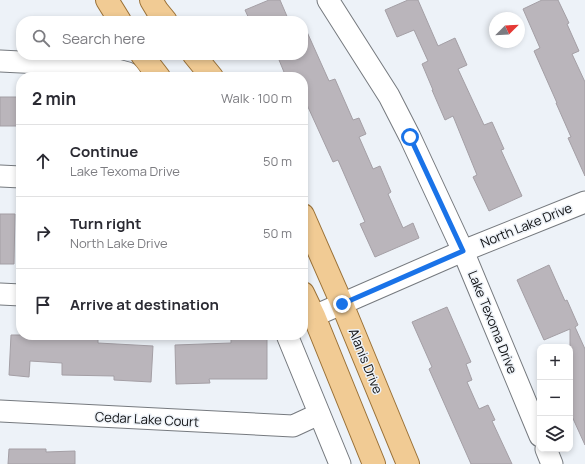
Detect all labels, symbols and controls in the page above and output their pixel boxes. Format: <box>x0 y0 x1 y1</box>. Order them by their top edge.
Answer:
north arrow <box>489 12 525 48</box>
search box <box>16 16 308 60</box>
icon: search <box>30 27 52 49</box>
text: Search here <box>62 28 145 49</box>
text: 2 min <box>32 87 76 110</box>
text: Walk · 100 m <box>221 89 292 107</box>
route start <box>401 128 419 146</box>
text: Continue <box>70 141 138 162</box>
icon: ahead <box>32 150 54 172</box>
text: 50 m <box>263 152 292 170</box>
text: Lake Texoma Drive <box>70 162 180 180</box>
street label: North Lake Drive <box>477 198 575 252</box>
text: Turn right <box>70 213 141 234</box>
icon: right <box>32 222 54 244</box>
text: 50 m <box>263 224 292 242</box>
text: North Lake Drive <box>70 234 168 252</box>
street label: Lake Texoma Drive <box>464 268 522 377</box>
icon: arrive <box>32 294 54 316</box>
text: Arrive at destination <box>70 294 219 315</box>
route end <box>333 295 351 313</box>
street label: Alanis Drive <box>345 326 387 397</box>
map controls <box>537 344 573 452</box>
button: + <box>537 344 573 380</box>
button: − <box>537 380 573 416</box>
street label: Cedar Lake Court <box>95 407 199 431</box>
button: layers <box>537 416 573 452</box>

